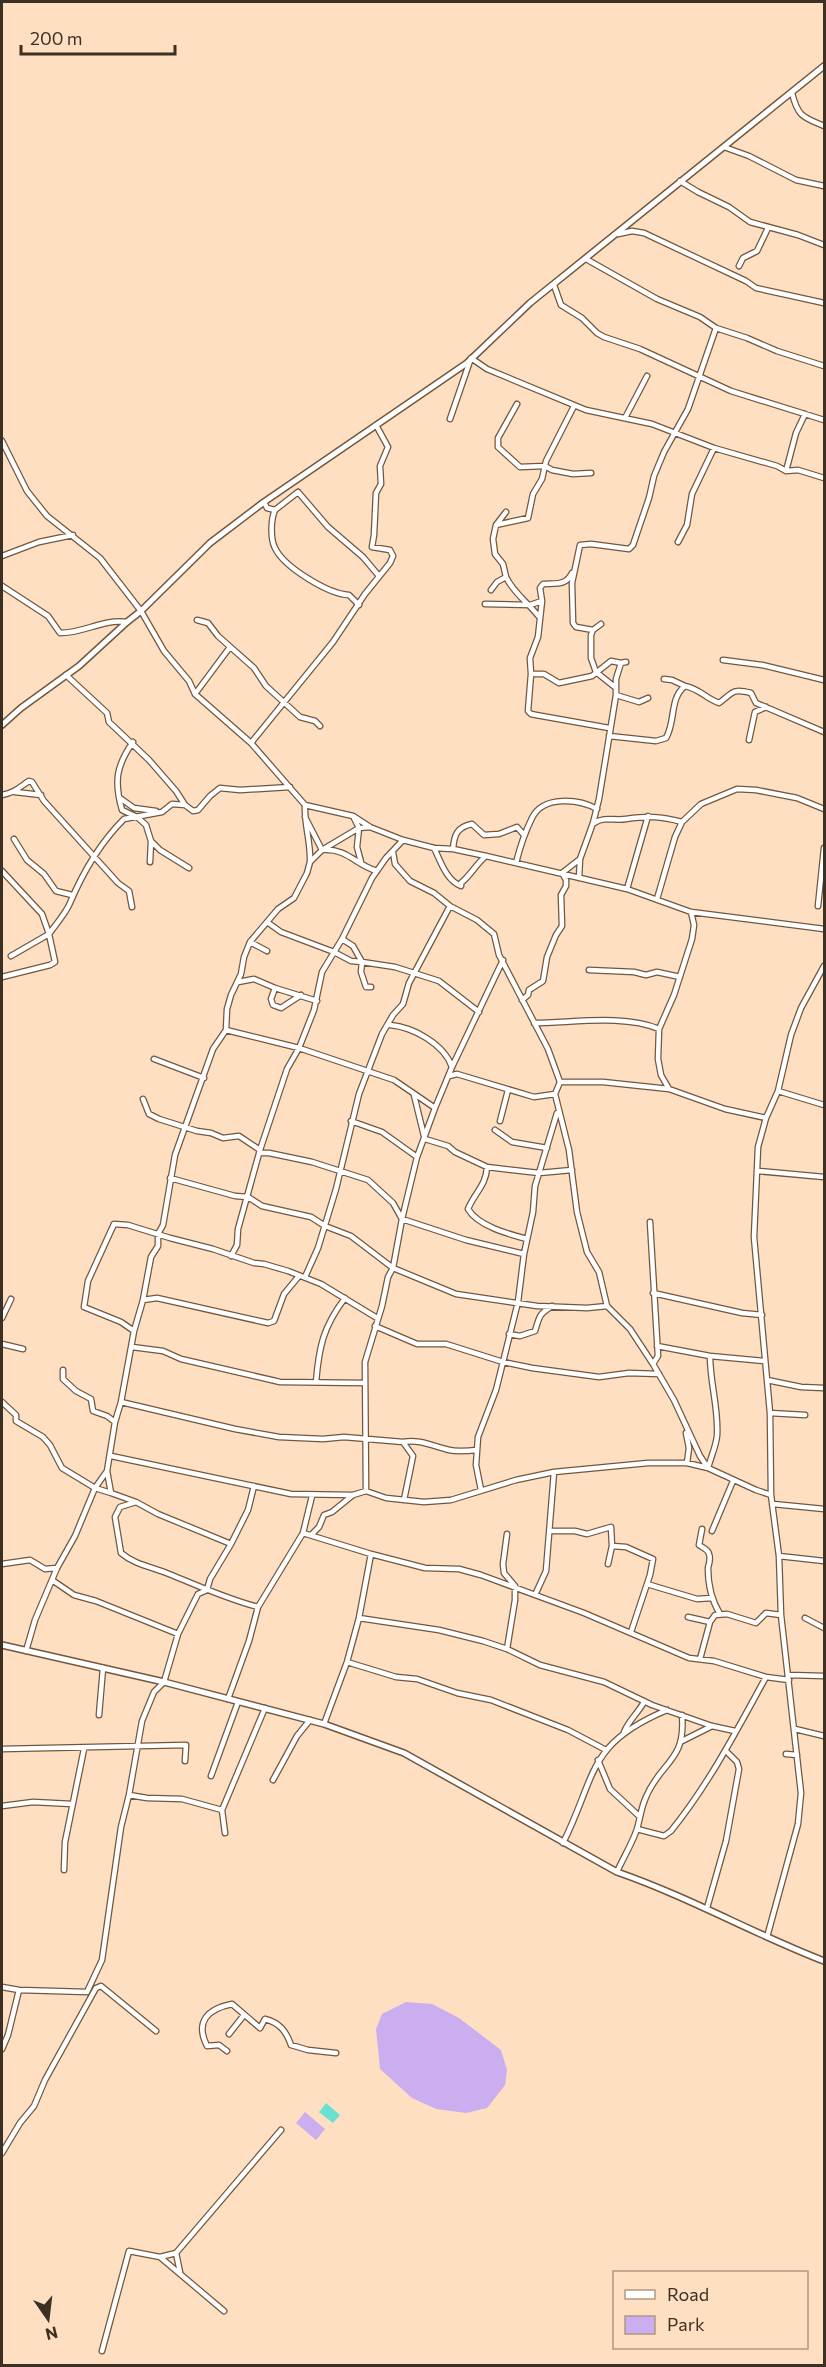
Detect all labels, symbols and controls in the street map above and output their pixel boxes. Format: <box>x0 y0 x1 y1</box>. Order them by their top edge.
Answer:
scale bar <box>21 18 176 56</box>
text: 200 m <box>30 27 83 49</box>
legend <box>613 2271 808 2349</box>
text: Road <box>667 2283 709 2305</box>
north arrow <box>18 2289 78 2349</box>
text: Park <box>667 2313 705 2335</box>
text: N <box>44 2323 60 2345</box>

